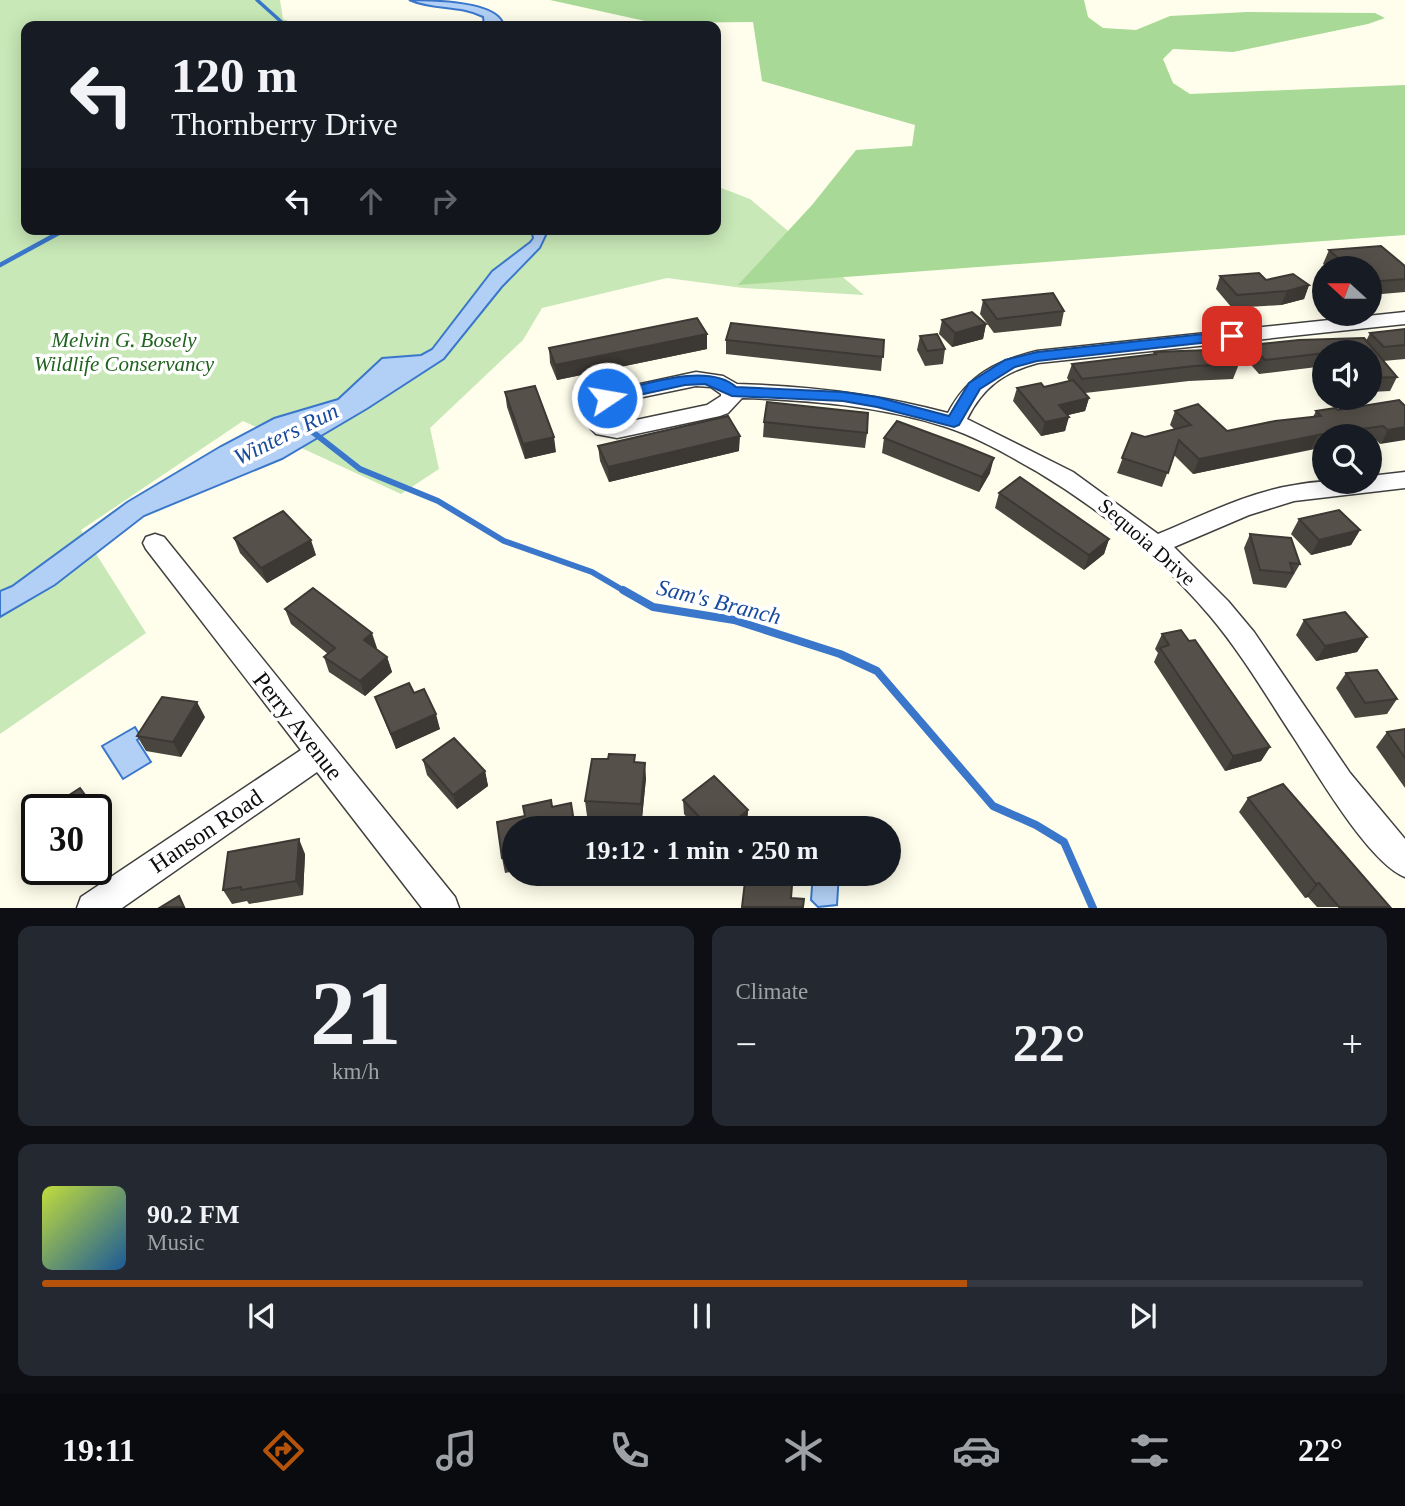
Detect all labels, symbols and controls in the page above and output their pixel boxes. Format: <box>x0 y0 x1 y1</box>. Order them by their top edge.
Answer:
text: 120 m <box>171 48 298 103</box>
icon: left <box>56 49 147 140</box>
text: Thornberry Drive <box>171 106 398 142</box>
icon: left <box>279 182 317 220</box>
icon: ahead <box>352 182 390 220</box>
icon: right <box>425 182 463 220</box>
north arrow <box>1312 256 1382 326</box>
map controls <box>1312 256 1382 494</box>
pin <box>1202 306 1262 366</box>
icon: arrive <box>1213 317 1251 355</box>
park label: Melvin G. Bosely Wildlife Conservancy <box>34 328 215 376</box>
button: sound <box>1312 340 1382 410</box>
position arrow <box>570 361 644 435</box>
water label: Winters Run <box>230 398 342 470</box>
button: search <box>1312 424 1382 494</box>
street label: Sequoia Drive <box>1094 493 1200 591</box>
water label: Sam's Branch <box>654 575 784 629</box>
street label: Perry Avenue <box>248 667 348 785</box>
street label: Hanson Road <box>145 784 267 878</box>
speed limit sign: 30 <box>21 794 112 885</box>
text: 19:12 · 1 min · 250 m <box>585 836 819 865</box>
text: 21 <box>310 963 401 1064</box>
text: Climate <box>736 979 808 1004</box>
text: 22° <box>1013 1015 1086 1072</box>
text: − <box>736 1023 757 1065</box>
text: + <box>1342 1023 1363 1065</box>
text: km/h <box>332 1059 379 1084</box>
text: 90.2 FM <box>147 1200 239 1229</box>
text: Music <box>147 1230 205 1255</box>
icon: previous <box>243 1297 281 1335</box>
icon: pause <box>683 1297 721 1335</box>
icon: next <box>1124 1297 1162 1335</box>
icon: directions <box>259 1426 308 1475</box>
icon: music <box>432 1426 481 1475</box>
icon: phone <box>605 1426 654 1475</box>
icon: climate <box>779 1426 828 1475</box>
icon: car <box>952 1426 1001 1475</box>
icon: filters <box>1125 1426 1174 1475</box>
text: 19:11 <box>62 1432 135 1468</box>
text: 22° <box>1298 1432 1343 1468</box>

